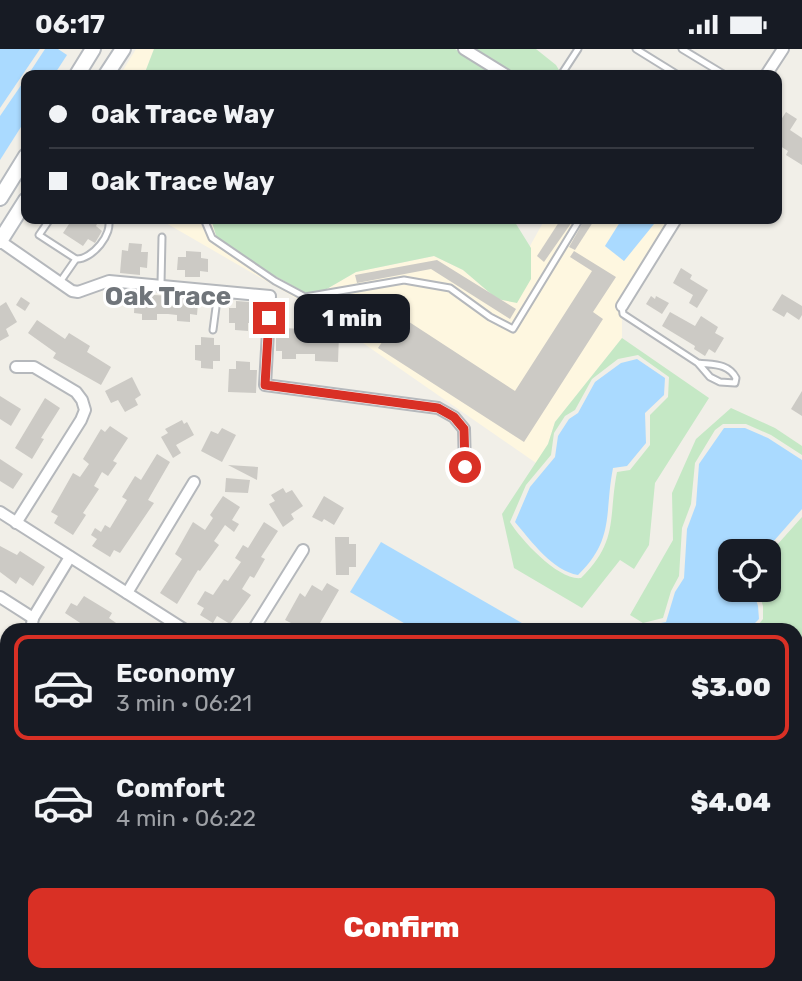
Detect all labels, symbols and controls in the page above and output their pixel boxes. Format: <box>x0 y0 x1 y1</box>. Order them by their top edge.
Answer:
text: 06:17 <box>35 9 105 40</box>
text: Oak Trace Way <box>91 99 274 130</box>
text: Oak Trace Way <box>91 166 274 197</box>
district label: Oak Trace <box>105 281 231 312</box>
callout: 1 min <box>294 293 409 343</box>
route end <box>253 302 285 334</box>
text: 1 min <box>322 304 382 332</box>
route start <box>449 451 481 483</box>
map controls <box>718 539 781 602</box>
button: locate <box>718 539 781 602</box>
icon: car <box>32 656 95 719</box>
text: Economy <box>116 658 235 689</box>
text: $3.00 <box>691 672 771 703</box>
text: 3 min · 06:21 <box>116 689 252 717</box>
icon: car <box>32 771 95 834</box>
text: Comfort <box>116 773 225 804</box>
text: $4.04 <box>690 787 771 818</box>
text: 4 min · 06:22 <box>116 804 256 832</box>
button: Confirm <box>28 888 775 968</box>

